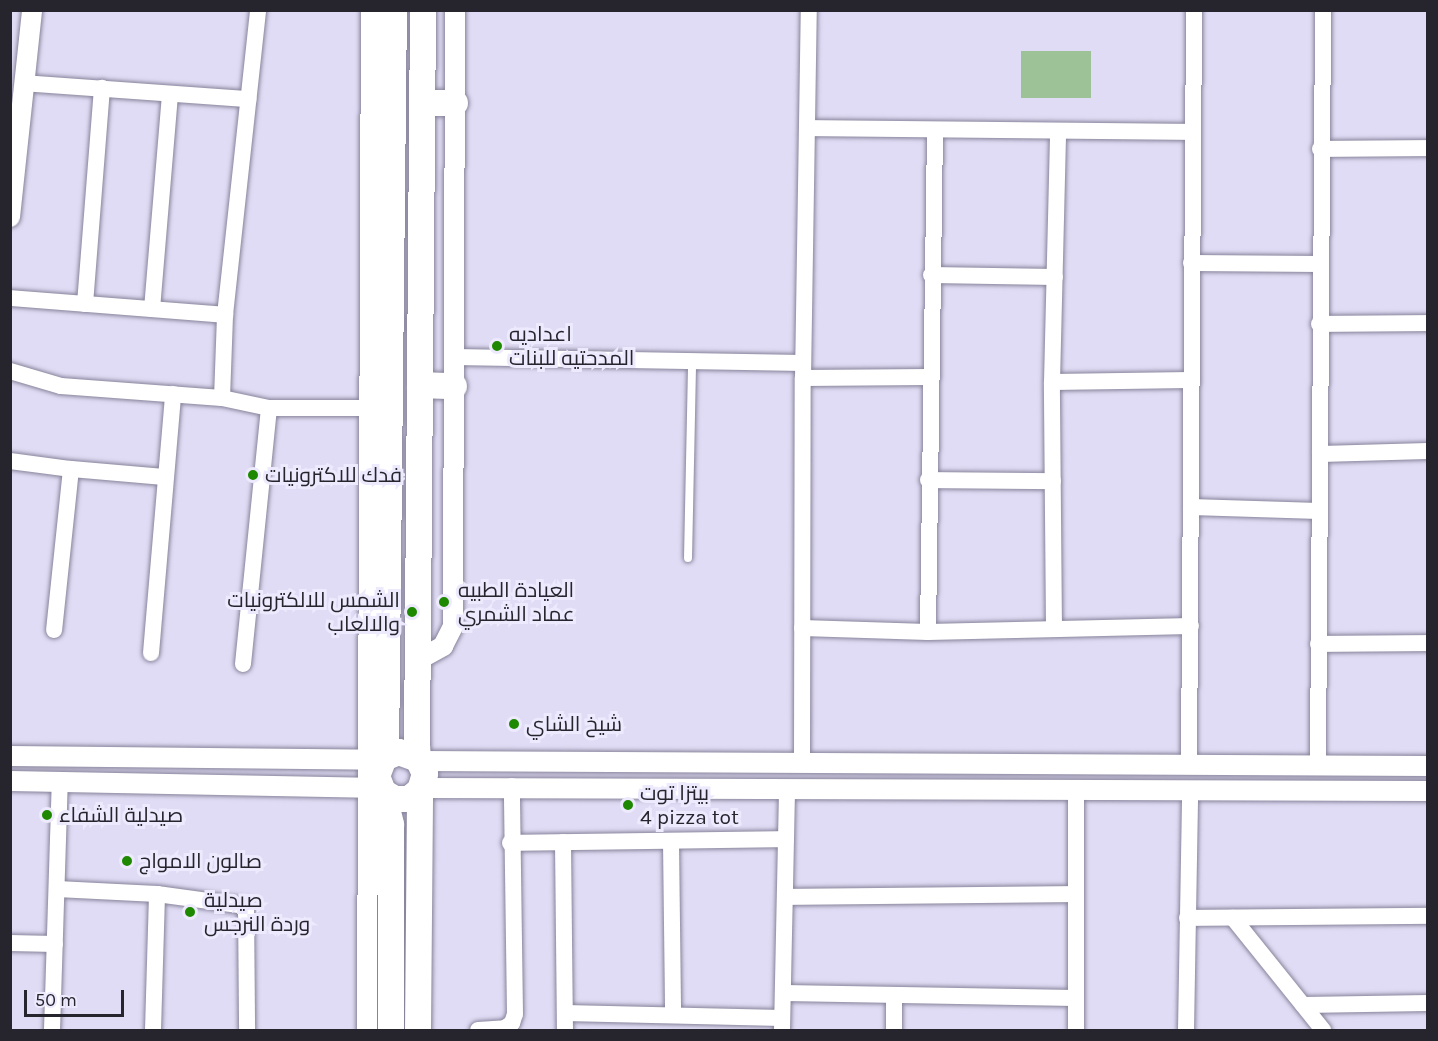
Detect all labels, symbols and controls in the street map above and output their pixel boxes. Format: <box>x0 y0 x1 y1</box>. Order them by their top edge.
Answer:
place label: اعداديه المدحتيه للبنات <box>509 321 634 371</box>
marker: اعداديه المدحتيه للبنات <box>490 339 504 353</box>
place label: فدك للاكترونيات <box>265 462 402 488</box>
marker: فدك للاكترونيات <box>246 468 260 482</box>
place label: العيادة الطبيه عماد الشمري <box>458 577 575 627</box>
place label: الشمس للالكترونيات والالعاب <box>227 587 400 637</box>
marker: العيادة الطبيه عماد الشمري <box>435 593 453 611</box>
marker: الشمس للالكترونيات والالعاب <box>405 605 419 619</box>
place label: شيخ الشاي <box>526 711 622 737</box>
marker: شيخ الشاي <box>507 717 521 731</box>
place label: بيتزا توت 4 pizza tot <box>640 780 739 830</box>
marker: بيتزا توت 4 pizza tot <box>621 798 635 812</box>
place label: صيدلية الشفاء <box>59 802 183 828</box>
marker: صيدلية الشفاء <box>40 808 54 822</box>
place label: صالون الامواج <box>139 848 262 874</box>
marker: صالون الامواج <box>120 854 134 868</box>
place label: صيدلية وردة النرجس <box>204 887 310 937</box>
marker: صيدلية وردة النرجس <box>181 903 199 921</box>
scale bar <box>27 978 128 1016</box>
text: 50 m <box>35 989 77 1011</box>

